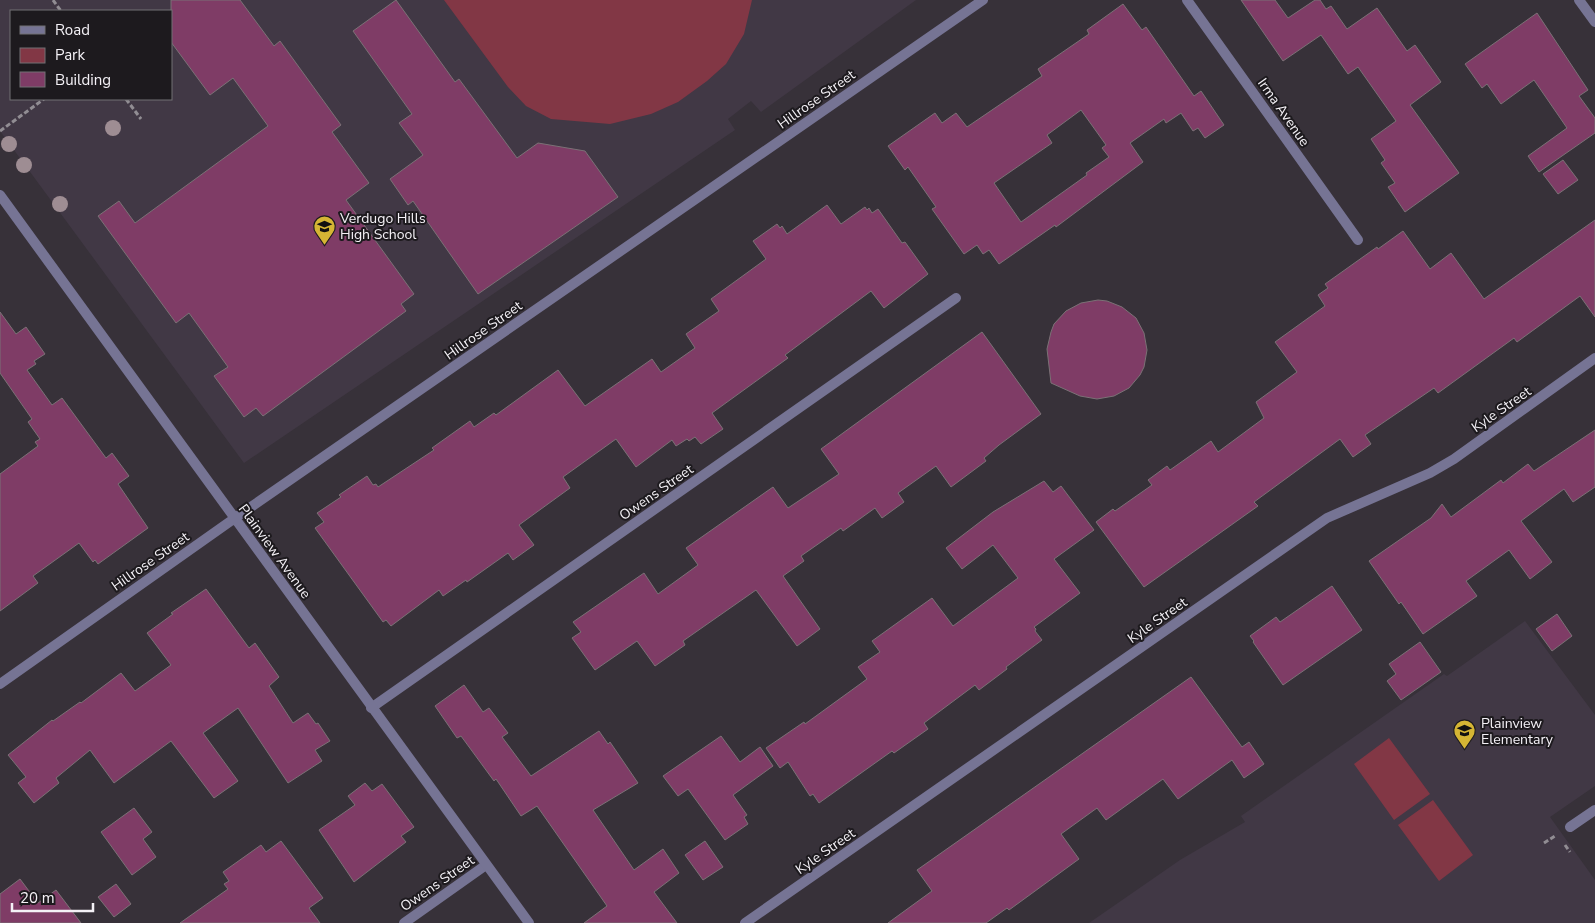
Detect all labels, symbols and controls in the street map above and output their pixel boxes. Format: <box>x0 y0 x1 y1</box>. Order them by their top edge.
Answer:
legend <box>10 10 172 100</box>
text: Road <box>55 20 90 40</box>
text: Park <box>55 45 85 65</box>
street label: Hillrose Street <box>774 66 859 133</box>
text: Building <box>55 70 111 90</box>
street label: Irma Avenue <box>1253 74 1314 150</box>
place label: Verdugo Hills High School <box>339 209 426 244</box>
school or university icon: Verdugo Hills High School <box>312 214 336 245</box>
street label: Hillrose Street <box>441 297 526 364</box>
street label: Kyle Street <box>1468 382 1535 437</box>
street label: Owens Street <box>615 460 697 525</box>
street label: Plainview Avenue <box>234 500 315 602</box>
street label: Hillrose Street <box>108 528 193 595</box>
street label: Kyle Street <box>1124 593 1191 648</box>
place label: Plainview Elementary <box>1481 714 1554 749</box>
school or university icon: Plainview Elementary <box>1453 719 1477 750</box>
street label: Kyle Street <box>792 824 859 879</box>
street label: Owens Street <box>396 851 478 916</box>
scale bar <box>12 880 94 912</box>
text: 20 m <box>20 888 55 908</box>

